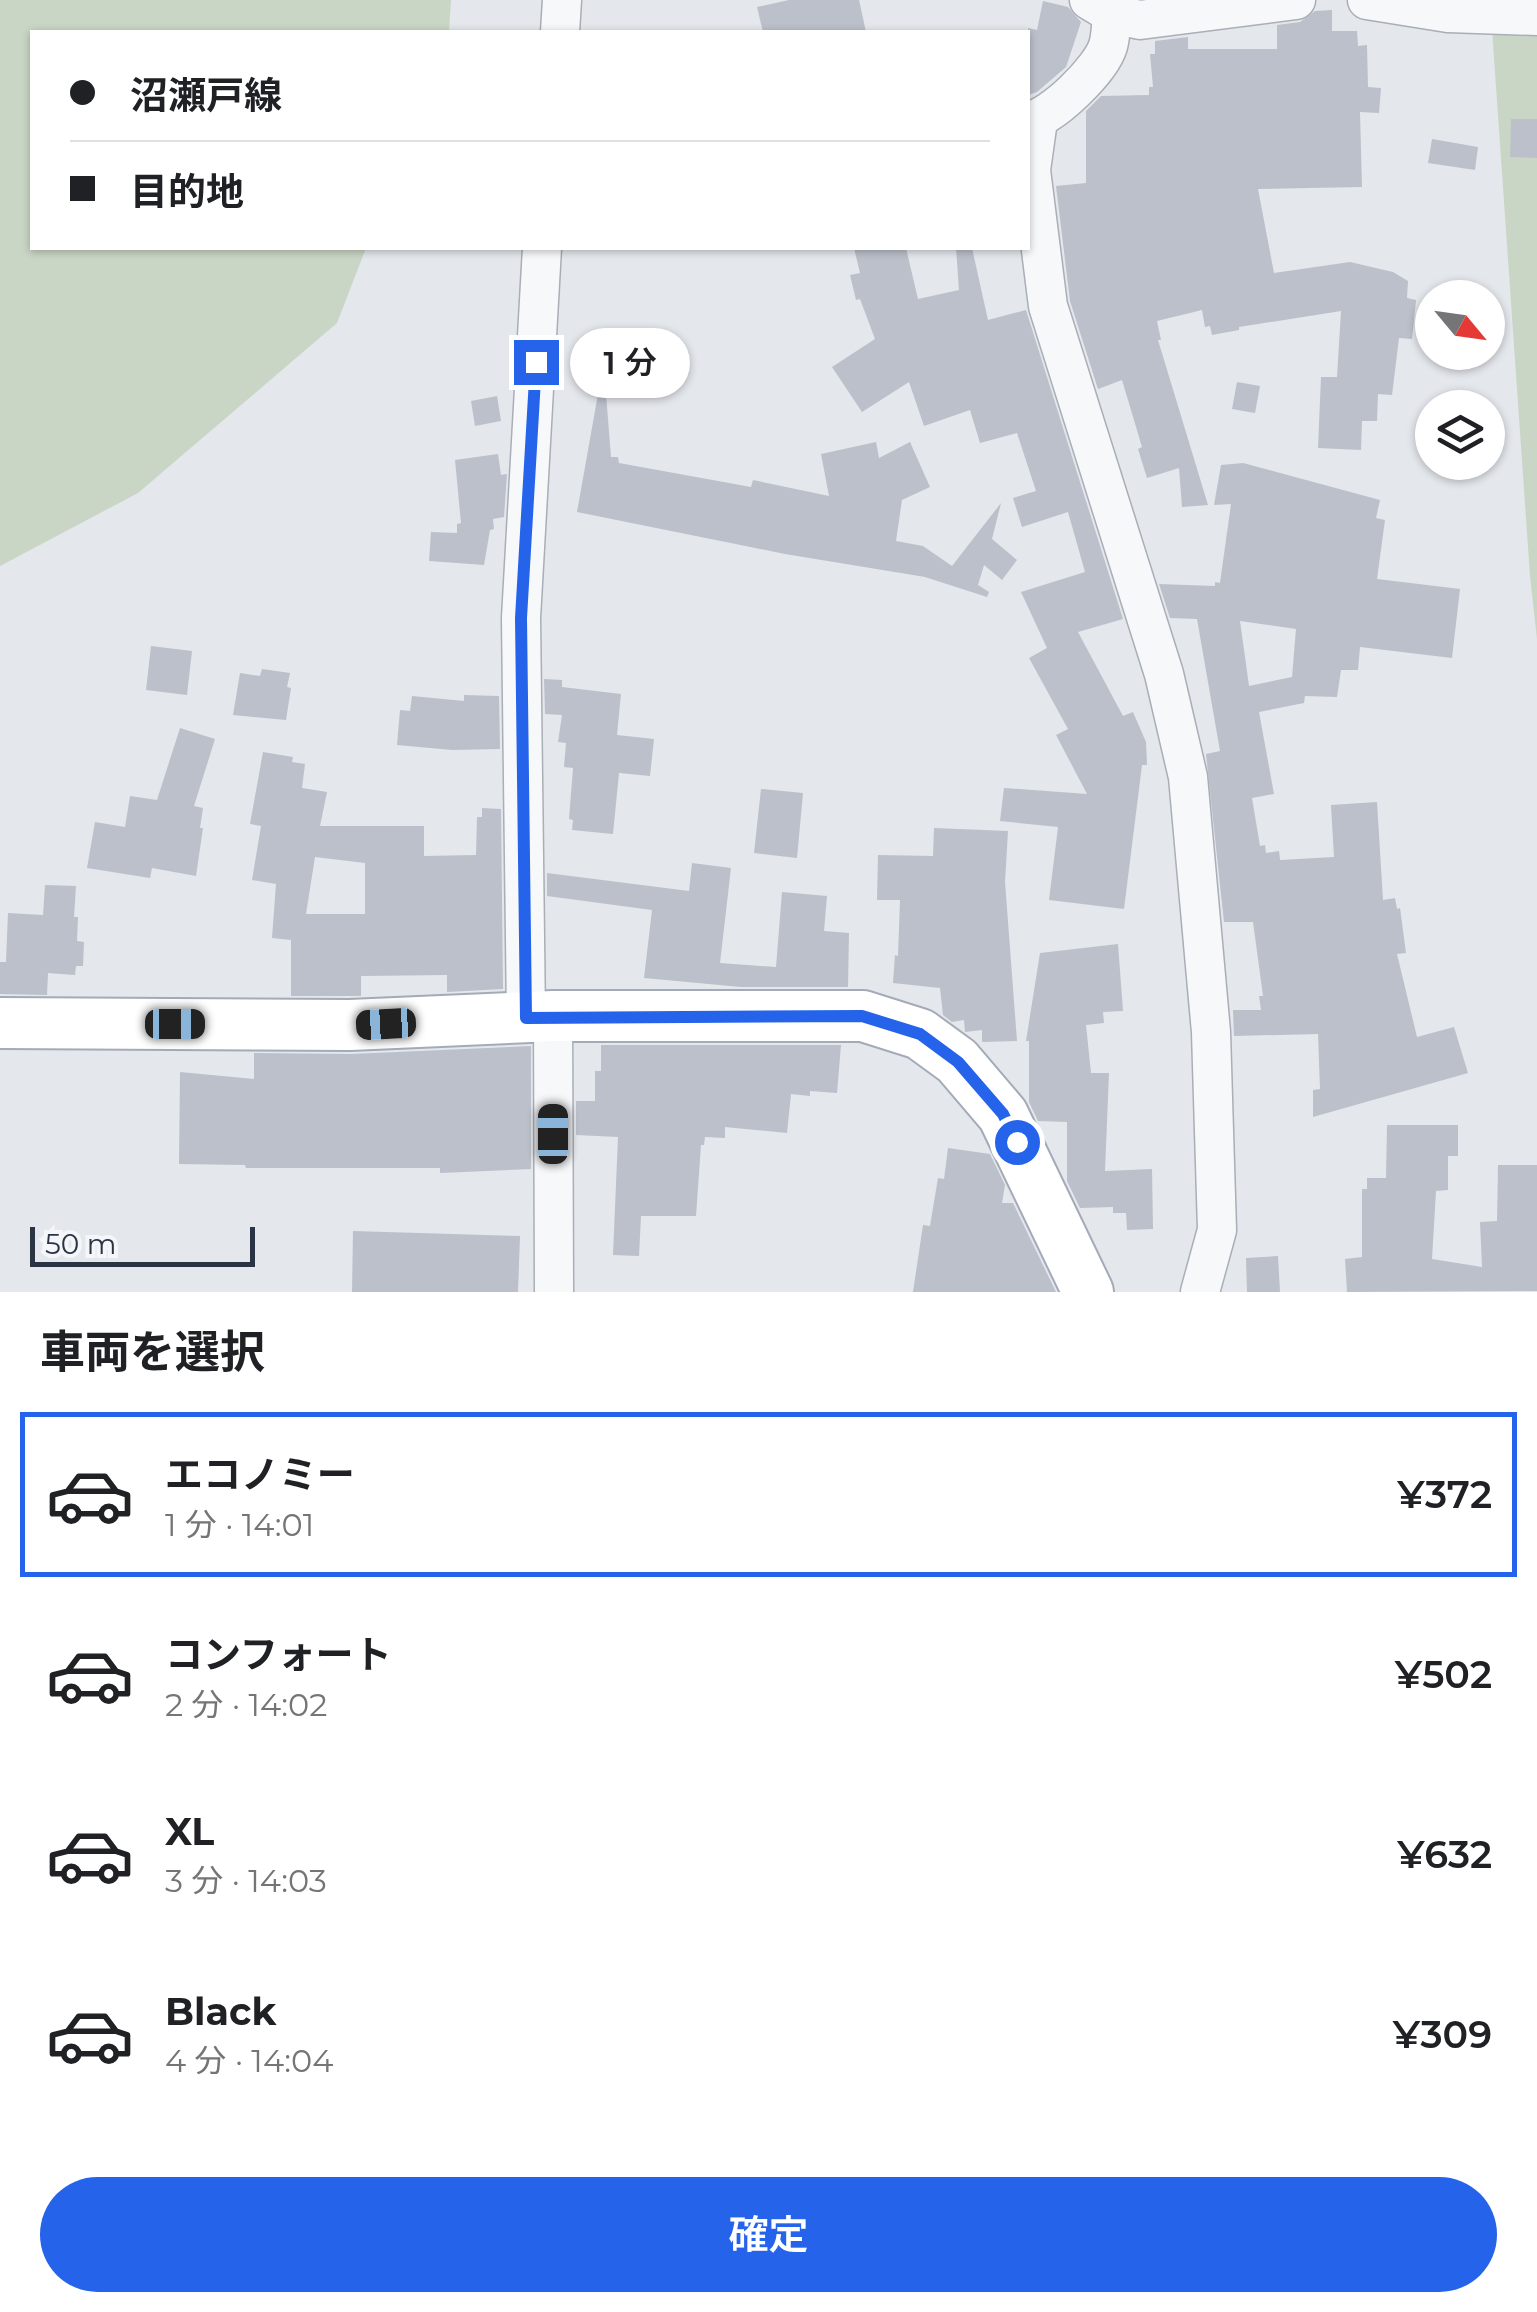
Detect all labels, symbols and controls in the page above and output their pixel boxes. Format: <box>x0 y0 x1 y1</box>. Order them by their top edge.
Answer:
text: 沼瀬戸線 <box>130 72 282 119</box>
text: 目的地 <box>130 168 244 215</box>
north arrow <box>1415 280 1505 370</box>
map controls <box>1415 280 1505 480</box>
callout: 1 分 <box>571 327 691 397</box>
route end <box>514 340 559 385</box>
text: 1 分 <box>603 343 657 382</box>
button: layers <box>1415 390 1505 480</box>
car <box>355 1007 417 1041</box>
car <box>145 1009 205 1039</box>
car <box>538 1104 568 1164</box>
route start <box>995 1120 1040 1165</box>
scale bar <box>30 1222 255 1266</box>
text: 50 m <box>45 1227 116 1261</box>
text: 車両を選択 <box>40 1324 265 1379</box>
icon: car <box>45 1450 135 1540</box>
text: エコノミー <box>165 1451 355 1498</box>
text: ¥372 <box>1397 1471 1492 1518</box>
text: 1 分 · 14:01 <box>165 1505 314 1544</box>
icon: car <box>45 1630 135 1720</box>
text: コンフォート <box>165 1631 392 1678</box>
text: ¥502 <box>1395 1651 1492 1698</box>
text: 2 分 · 14:02 <box>165 1685 327 1724</box>
text: XL <box>165 1808 214 1855</box>
icon: car <box>45 1810 135 1900</box>
text: ¥632 <box>1397 1831 1492 1878</box>
text: 3 分 · 14:03 <box>165 1861 327 1900</box>
text: Black <box>165 1988 276 2035</box>
icon: car <box>45 1990 135 2080</box>
text: ¥309 <box>1393 2011 1492 2058</box>
text: 4 分 · 14:04 <box>165 2041 333 2080</box>
button: 確定 <box>40 2177 1497 2292</box>

